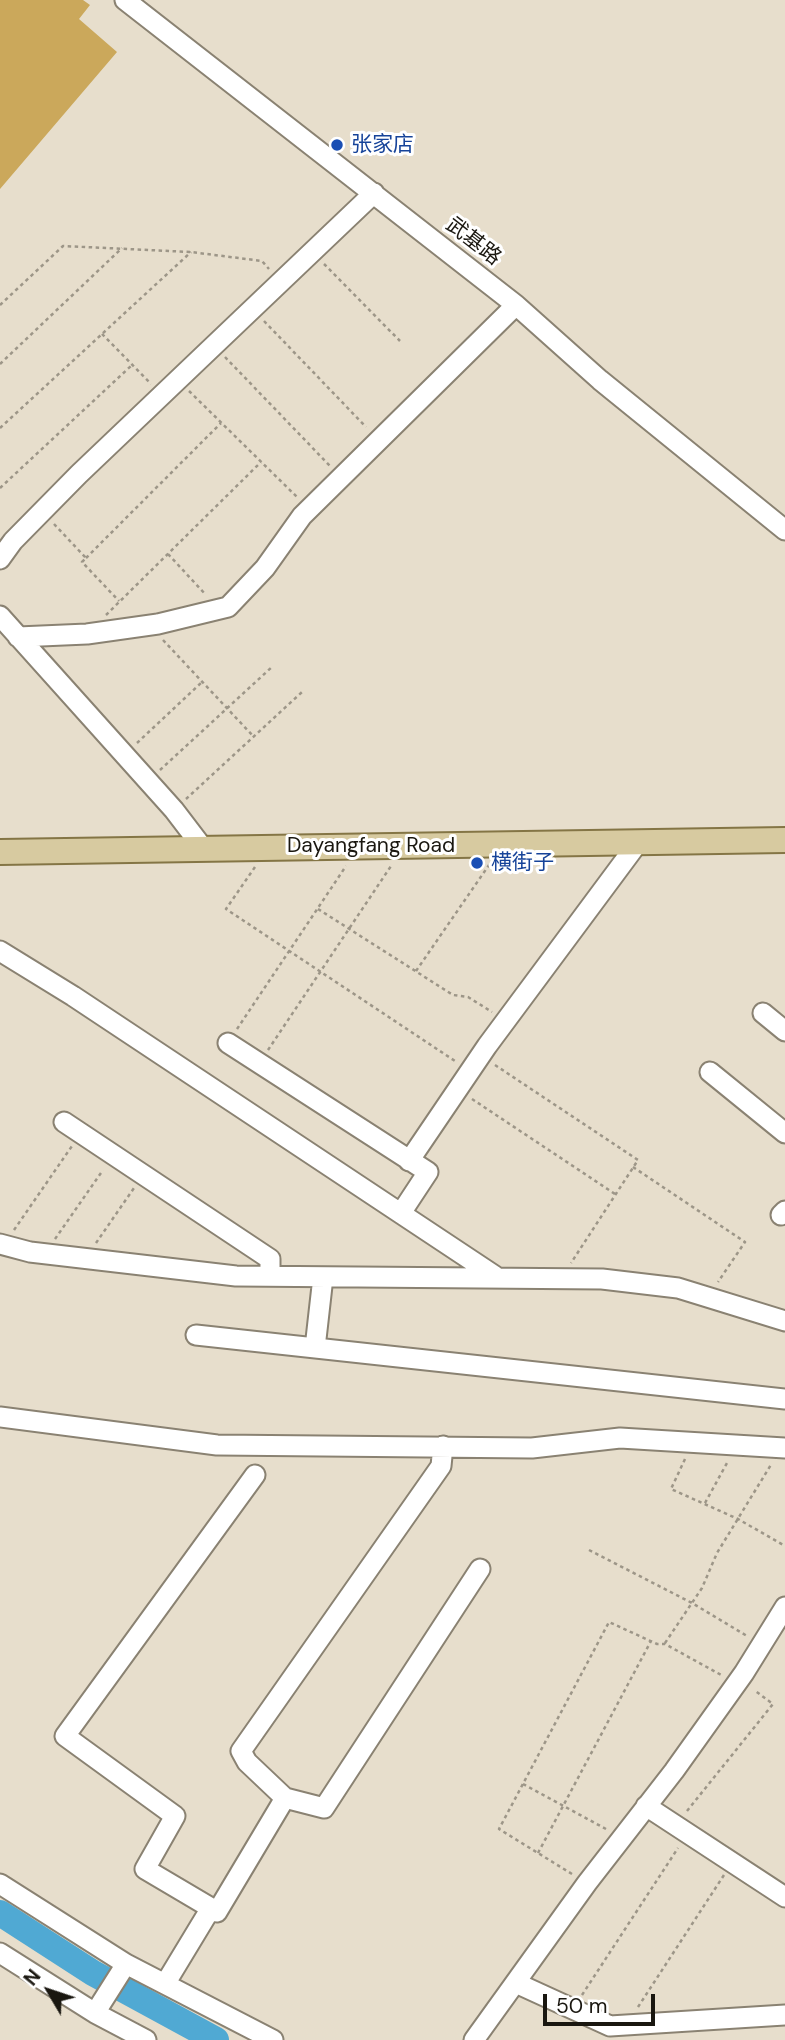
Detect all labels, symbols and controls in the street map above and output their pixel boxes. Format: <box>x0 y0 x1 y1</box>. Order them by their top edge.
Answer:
place label: 张家店 <box>351 132 414 158</box>
marker: 张家店 <box>329 137 345 153</box>
street label: 武基路 <box>440 213 506 271</box>
street label: Dayangfang Road <box>287 833 455 859</box>
place label: 横街子 <box>491 850 554 876</box>
marker: 横街子 <box>469 855 485 871</box>
north arrow <box>14 1956 84 2026</box>
text: N <box>18 1964 46 1991</box>
scale bar <box>547 1980 659 2024</box>
text: 50 m <box>556 1992 607 2020</box>

